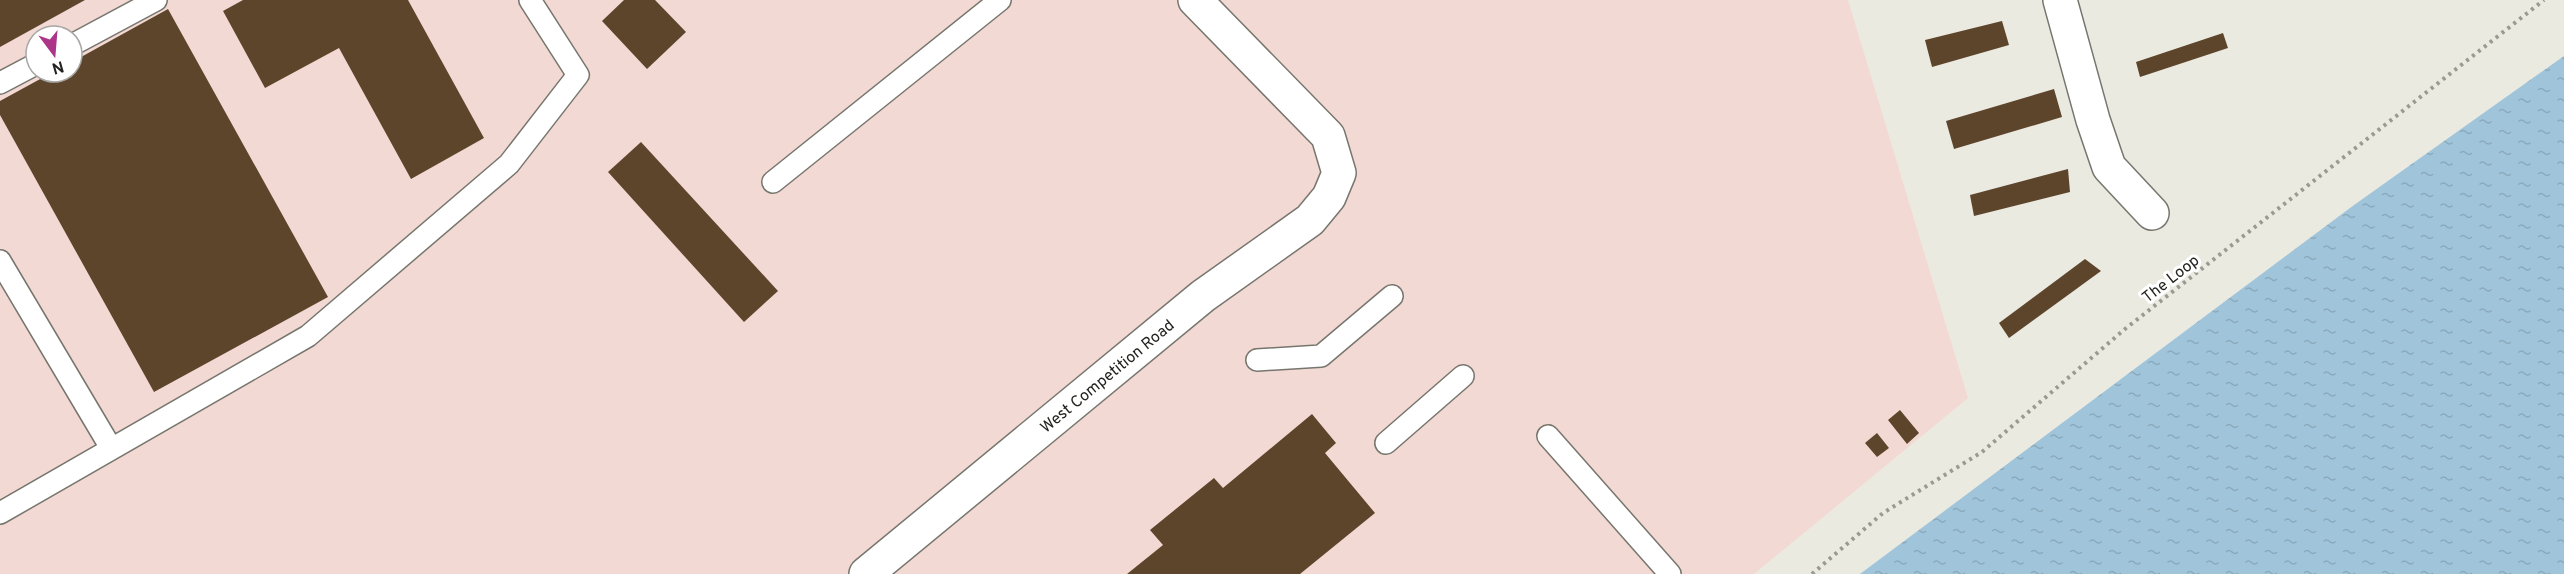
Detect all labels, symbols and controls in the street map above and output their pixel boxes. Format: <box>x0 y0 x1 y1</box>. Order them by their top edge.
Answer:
north arrow <box>24 24 84 84</box>
text: N <box>49 55 66 78</box>
street label: The Loop <box>2139 251 2204 308</box>
street label: West Competition Road <box>1037 316 1179 438</box>

